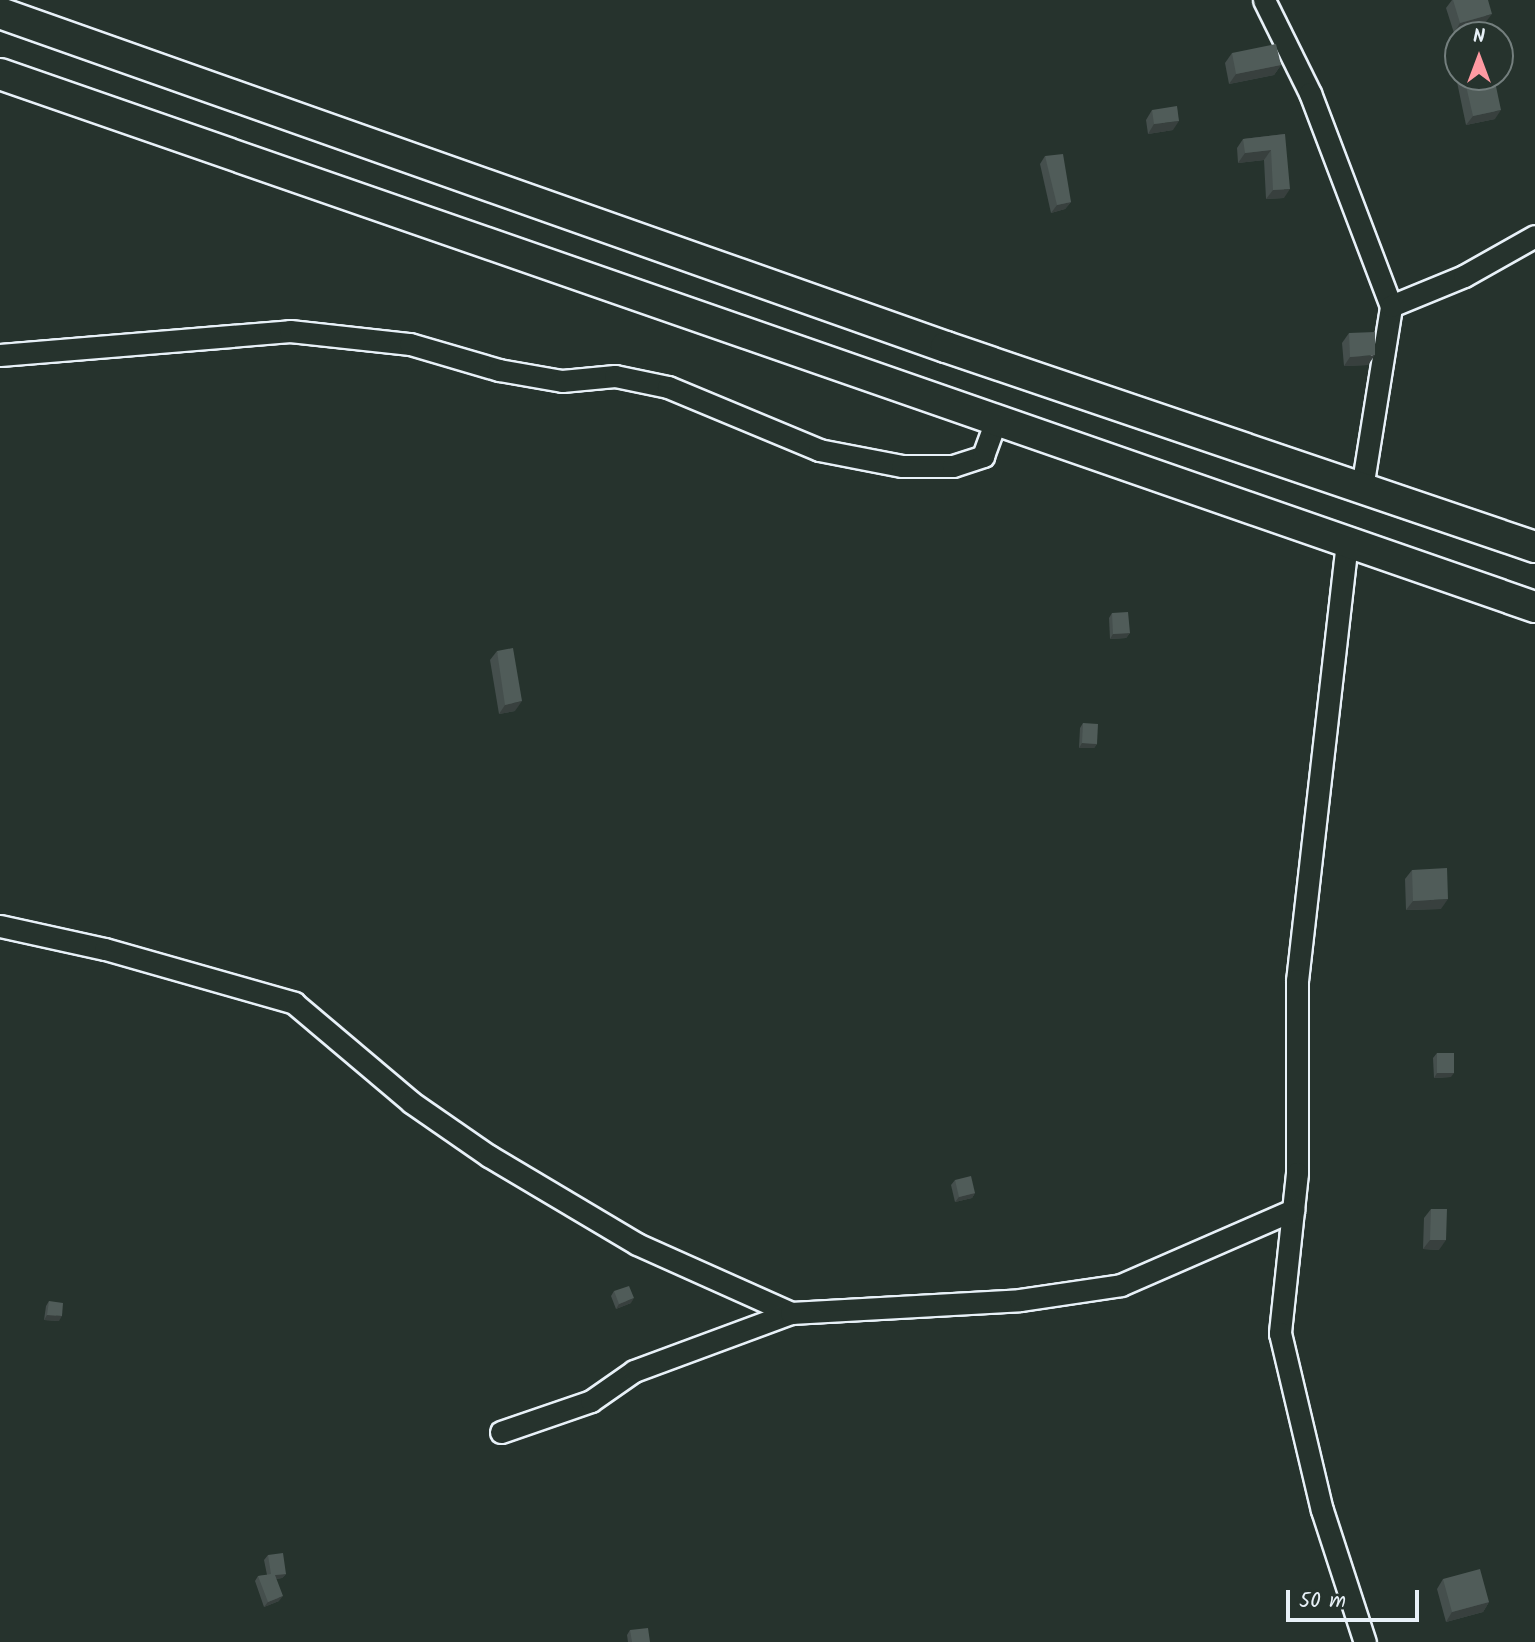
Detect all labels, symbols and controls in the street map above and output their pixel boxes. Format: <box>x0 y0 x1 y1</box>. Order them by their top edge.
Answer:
north arrow <box>1444 21 1514 91</box>
text: N <box>1473 22 1485 52</box>
scale bar <box>1290 1576 1423 1620</box>
text: 50 m <box>1299 1585 1346 1618</box>

